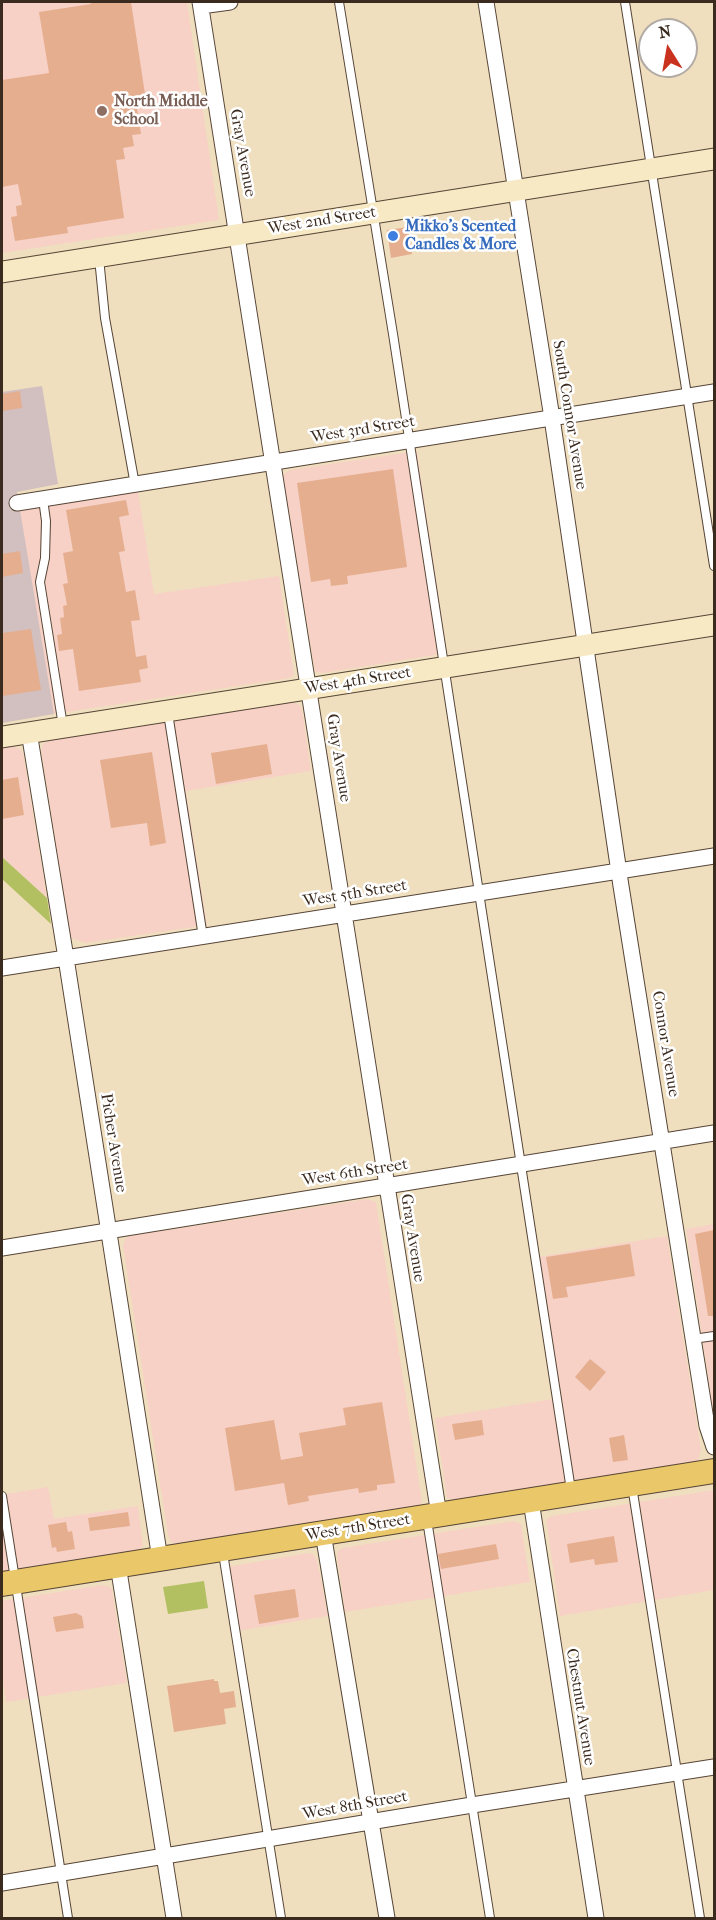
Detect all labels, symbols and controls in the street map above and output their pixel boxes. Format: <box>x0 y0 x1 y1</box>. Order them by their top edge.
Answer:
north arrow <box>638 18 698 78</box>
text: N <box>657 21 673 42</box>
place label: North Middle School <box>114 92 208 130</box>
marker: North Middle School <box>95 104 109 118</box>
street label: Gray Avenue <box>225 108 259 198</box>
street label: West 2nd Street <box>266 203 378 239</box>
place label: Mikko's Scented Candles & More <box>405 217 516 255</box>
marker: Mikko's Scented Candles & More <box>386 229 400 243</box>
street label: South Connor Avenue <box>548 339 590 491</box>
street label: West 3rd Street <box>310 412 416 448</box>
street label: West 4th Street <box>303 663 413 699</box>
street label: Gray Avenue <box>322 713 354 803</box>
street label: West 5th Street <box>302 876 408 912</box>
street label: Connor Avenue <box>647 990 683 1098</box>
street label: Picher Avenue <box>96 1092 130 1194</box>
street label: West 6th Street <box>301 1155 409 1191</box>
street label: Gray Avenue <box>396 1193 428 1283</box>
street label: West 7th Street <box>304 1510 412 1546</box>
street label: Chestnut Avenue <box>561 1647 599 1767</box>
street label: West 8th Street <box>301 1787 409 1825</box>

